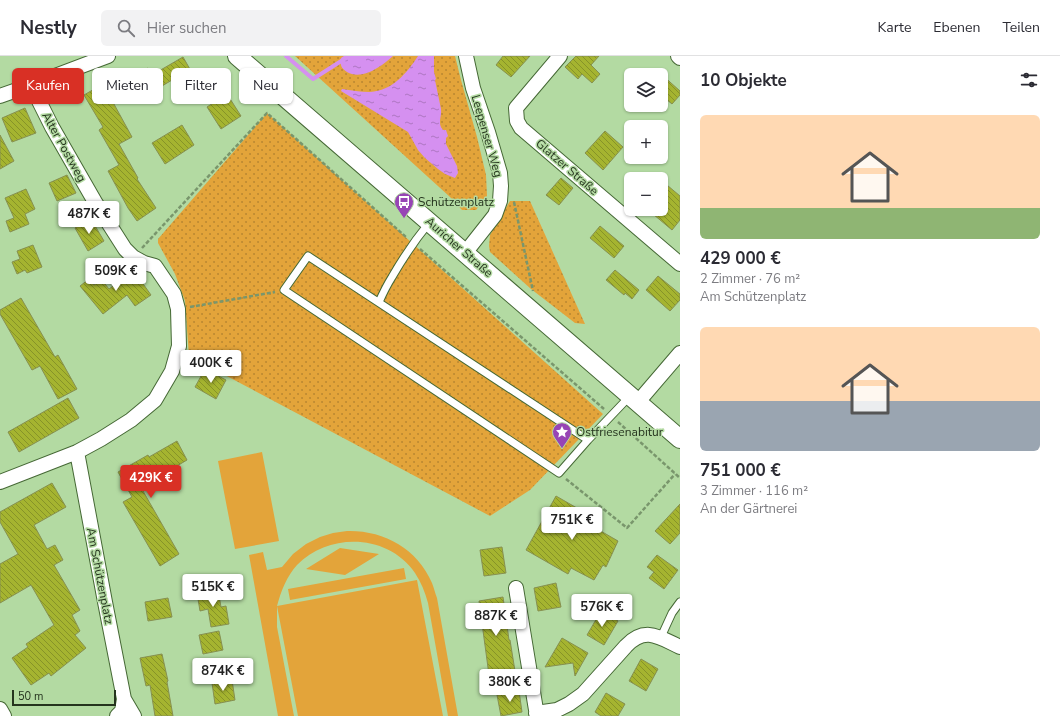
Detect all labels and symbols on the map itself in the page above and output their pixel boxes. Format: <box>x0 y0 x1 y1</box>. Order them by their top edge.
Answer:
street label: Leepenser Weg <box>468 93 506 179</box>
street label: Alter Postweg <box>38 109 90 185</box>
street label: Glatzer Straße <box>532 135 602 199</box>
bus stop icon: Schützenplatz <box>393 191 415 219</box>
place label: Schützenplatz <box>418 194 494 210</box>
pin: 487K € <box>56 201 122 235</box>
street label: Auricher Straße <box>422 213 496 281</box>
pin: 509K € <box>83 258 149 292</box>
pin: 400K € <box>178 350 244 384</box>
place icon: Ostfriesenabitur <box>551 421 573 449</box>
place label: Ostfriesenabitur <box>576 424 664 440</box>
pin: 429K € <box>118 465 184 499</box>
pin: 751K € <box>539 507 605 541</box>
street label: Am Schützenplatz <box>83 526 117 626</box>
pin: 515K € <box>180 574 246 608</box>
pin: 576K € <box>569 594 635 628</box>
pin: 887K € <box>463 603 529 637</box>
pin: 874K € <box>190 658 256 692</box>
pin: 380K € <box>477 669 543 703</box>
scale bar <box>12 688 116 707</box>

